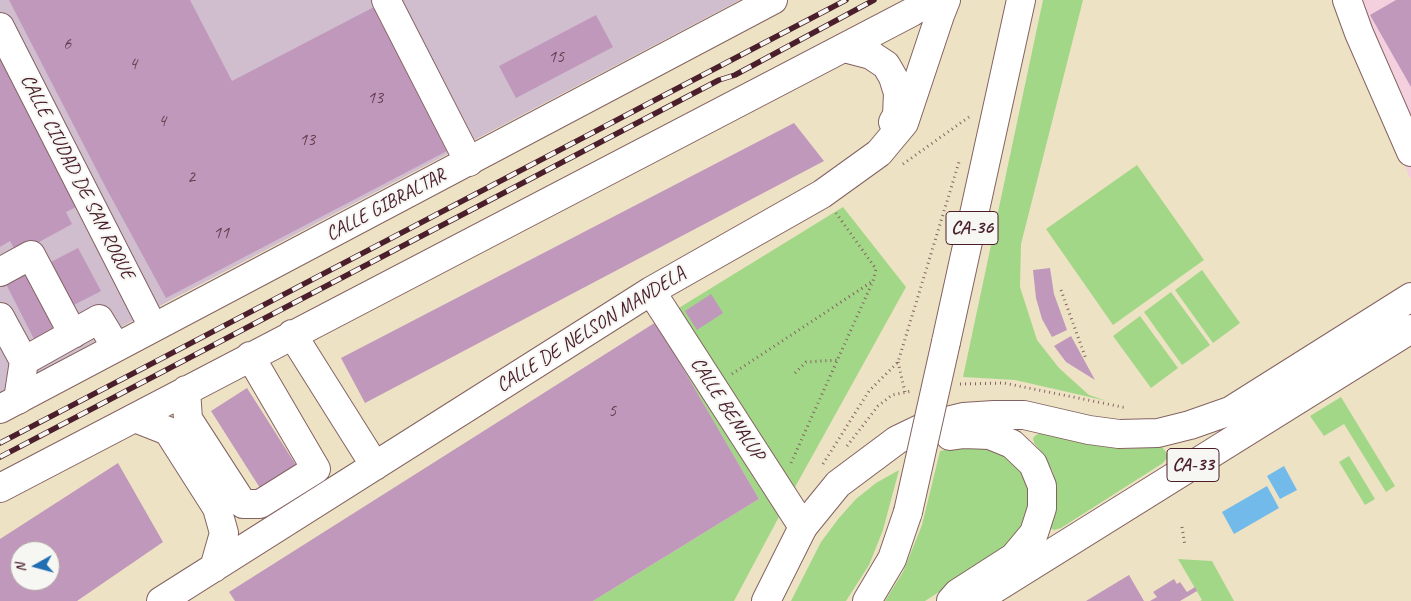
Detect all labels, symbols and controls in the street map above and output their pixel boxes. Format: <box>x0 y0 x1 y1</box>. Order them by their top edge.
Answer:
house number: 6 <box>63 33 71 55</box>
house number: 15 <box>548 46 564 68</box>
house number: 4 <box>129 53 137 75</box>
street label: CALLE CIUDAD DE SAN ROQUE <box>15 70 139 284</box>
house number: 13 <box>367 87 383 109</box>
house number: 4 <box>158 110 166 132</box>
house number: 13 <box>299 129 315 151</box>
street label: CALLE GIBRALTAR <box>322 163 450 247</box>
house number: 2 <box>187 166 195 188</box>
road number: CA-36 <box>946 212 998 244</box>
house number: 11 <box>213 222 229 244</box>
street label: CALLE DE NELSON MANDELA <box>492 262 690 398</box>
street label: CALLE BENALUP <box>685 353 769 465</box>
house number: 5 <box>608 400 616 422</box>
road number: CA-33 <box>1167 448 1219 482</box>
north arrow <box>10 541 60 591</box>
text: N <box>12 562 30 573</box>

